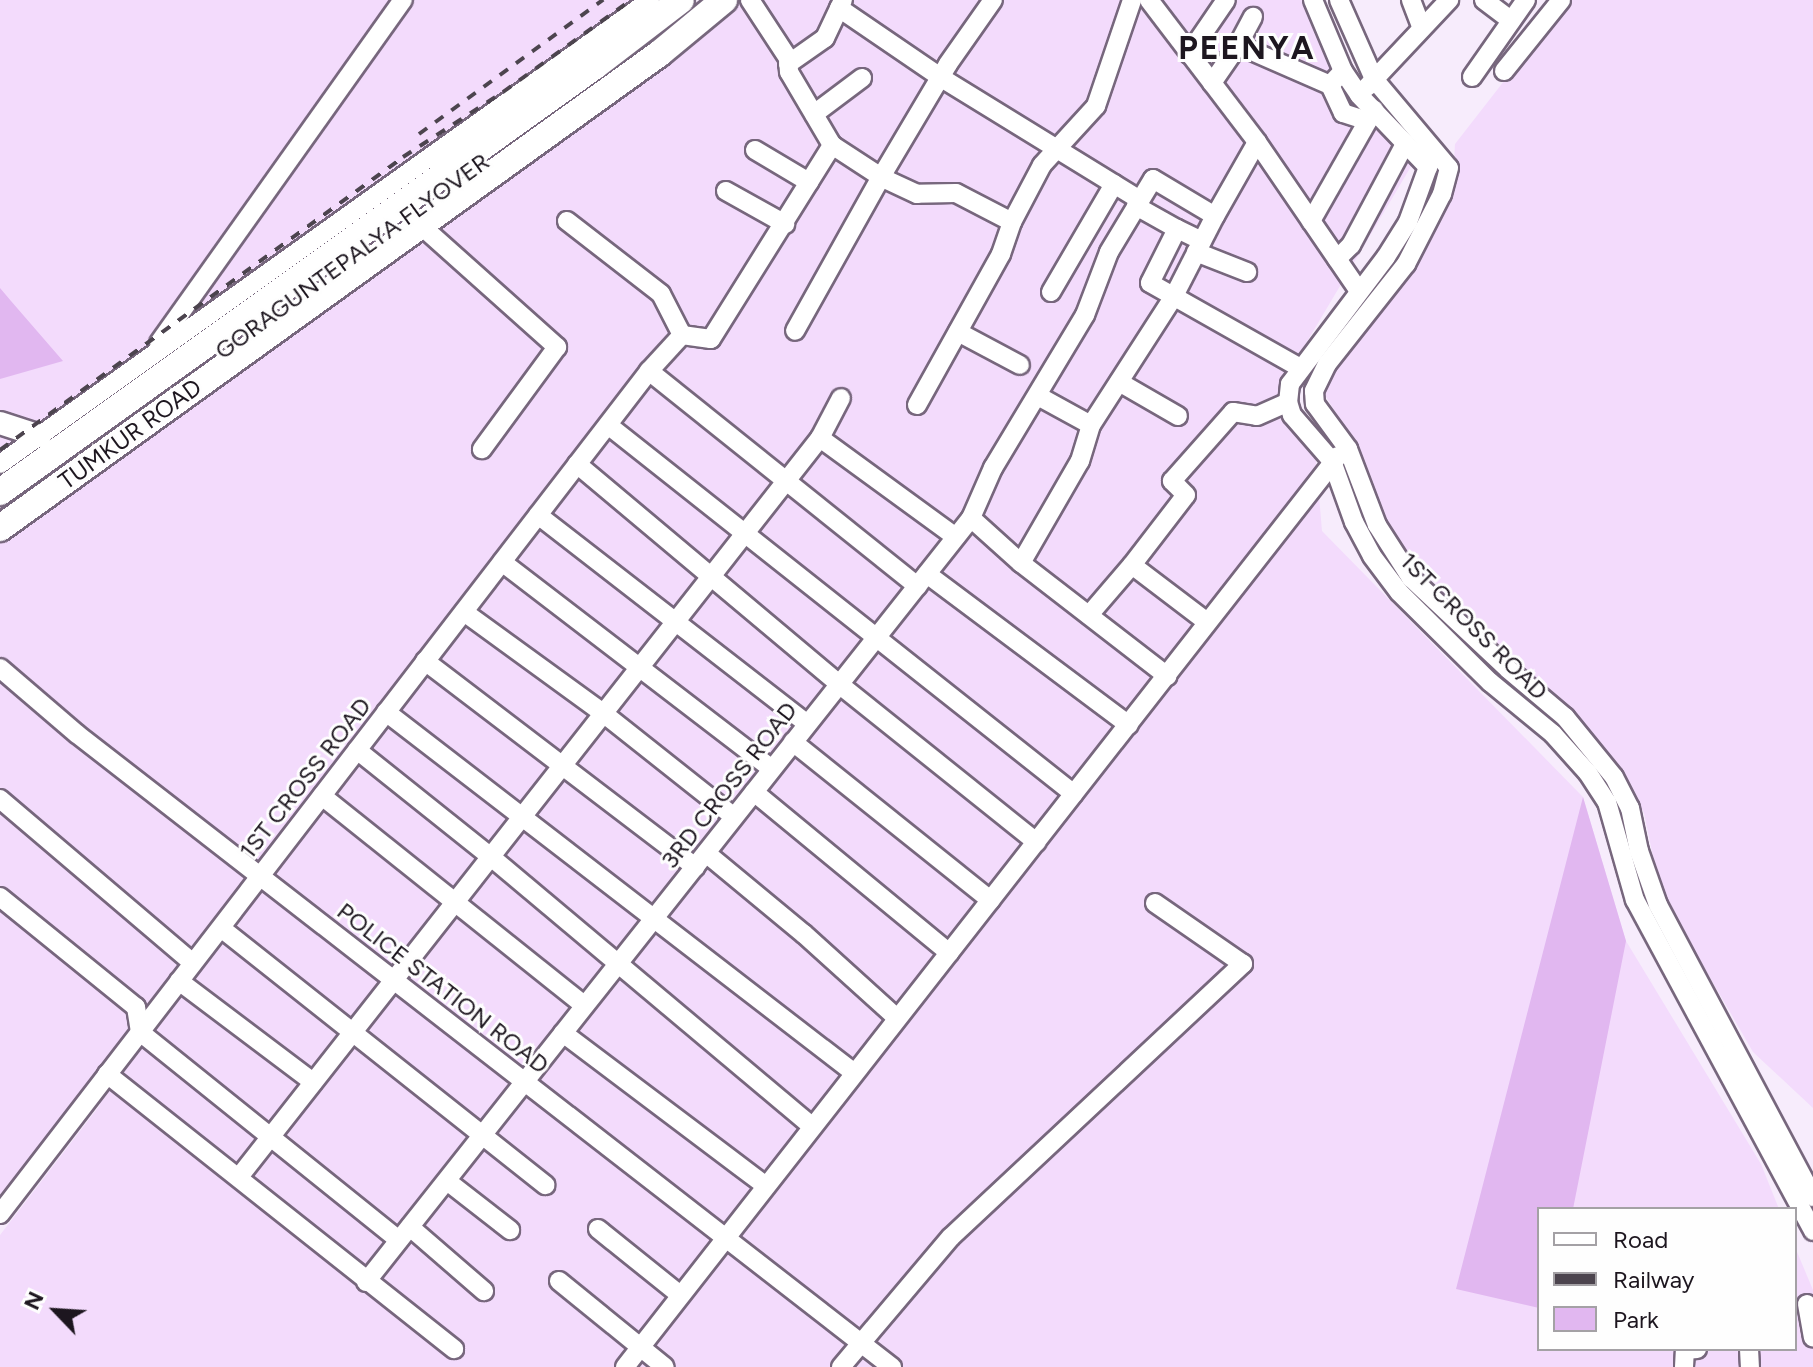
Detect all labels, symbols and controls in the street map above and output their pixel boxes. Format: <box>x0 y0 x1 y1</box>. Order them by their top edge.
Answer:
district label: PEENYA <box>1178 29 1316 67</box>
street label: GORAGUNTEPALYA FLYOVER <box>209 147 495 365</box>
street label: TUMKUR ROAD <box>53 373 207 495</box>
street label: 1ST CROSS ROAD <box>1394 546 1554 706</box>
street label: 1ST CROSS ROAD <box>233 692 377 864</box>
street label: 3RD CROSS ROAD <box>655 696 803 874</box>
street label: POLICE STATION ROAD <box>331 896 555 1080</box>
legend <box>1537 1207 1797 1351</box>
text: Road <box>1613 1225 1668 1254</box>
text: Railway <box>1613 1265 1694 1294</box>
north arrow <box>16 1271 96 1351</box>
text: N <box>18 1287 50 1314</box>
text: Park <box>1613 1305 1659 1334</box>

